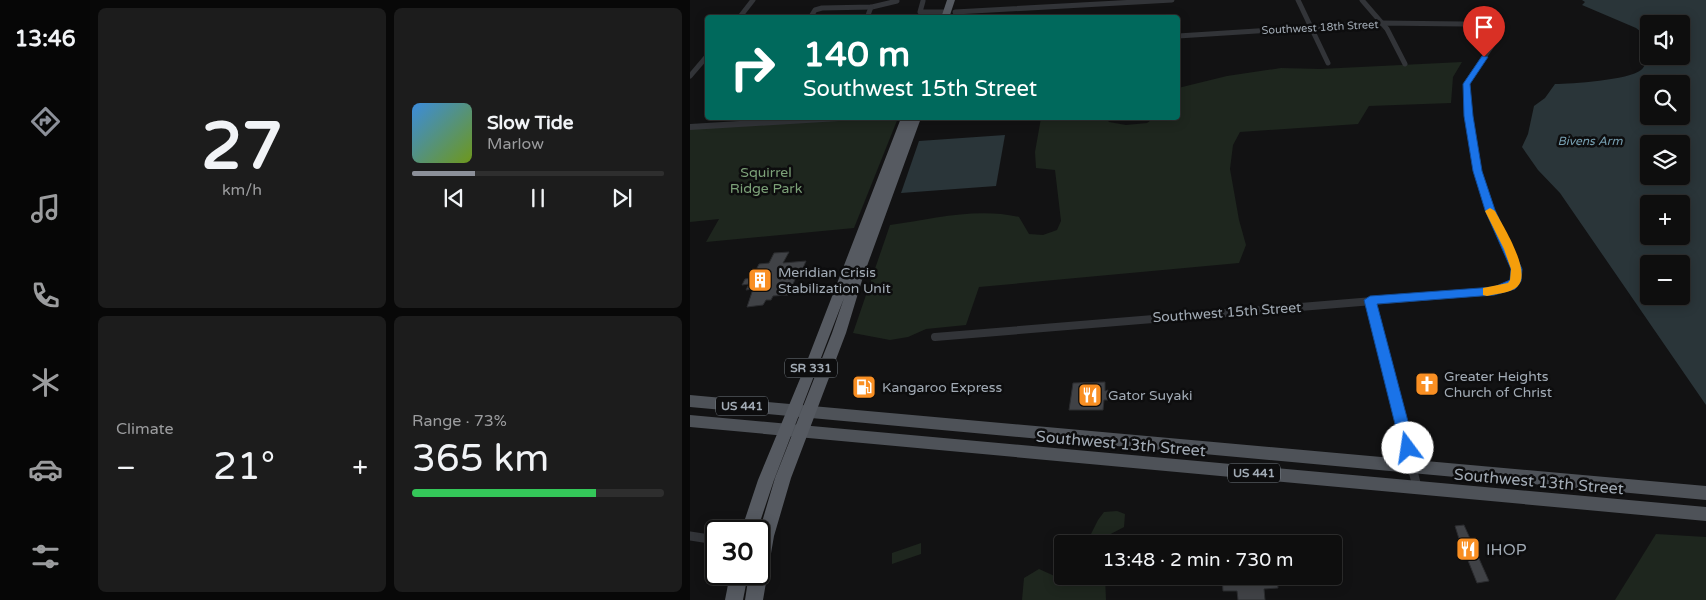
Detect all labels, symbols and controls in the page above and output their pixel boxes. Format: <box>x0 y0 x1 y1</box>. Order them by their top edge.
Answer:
pin <box>1463 6 1505 57</box>
icon: arrive <box>1470 13 1498 41</box>
map controls <box>1640 15 1690 305</box>
button: sound <box>1640 15 1690 65</box>
street label: Southwest 18th Street <box>1261 18 1379 37</box>
text: 13:46 <box>15 26 75 52</box>
text: 140 m <box>803 34 910 76</box>
icon: right <box>720 35 785 100</box>
button: search <box>1640 75 1690 125</box>
text: Southwest 15th Street <box>803 76 1037 102</box>
icon: directions <box>28 104 63 139</box>
text: 27 <box>201 108 283 187</box>
text: Slow Tide <box>487 112 574 134</box>
text: Marlow <box>487 134 544 154</box>
water label: Bivens Arm <box>1558 134 1623 148</box>
button: layers <box>1640 135 1690 185</box>
park label: Squirrel Ridge Park <box>730 164 803 197</box>
text: km/h <box>222 180 262 200</box>
icon: previous <box>440 184 468 212</box>
icon: pause <box>524 184 552 212</box>
icon: next <box>608 184 636 212</box>
icon: music <box>28 191 63 226</box>
button: + <box>1640 195 1690 245</box>
button: − <box>1640 255 1690 305</box>
place label: Meridian Crisis Stabilization Unit <box>778 264 891 297</box>
building icon: Meridian Crisis Stabilization Unit <box>747 267 773 293</box>
icon: phone <box>28 278 63 313</box>
street label: Southwest 15th Street <box>1152 299 1303 326</box>
road number: SR 331 <box>785 358 837 378</box>
icon: climate <box>28 365 63 400</box>
place label: Greater Heights Church of Christ <box>1444 368 1553 401</box>
church icon: Greater Heights Church of Christ <box>1414 371 1440 397</box>
fuel station icon: Kangaroo Express <box>851 374 877 400</box>
place label: Kangaroo Express <box>882 379 1002 396</box>
restaurant icon: Gator Suyaki <box>1077 382 1103 408</box>
place label: Gator Suyaki <box>1108 387 1193 404</box>
road number: US 441 <box>716 396 768 416</box>
text: Range · 73% <box>412 411 507 431</box>
text: Climate <box>116 419 174 439</box>
position arrow <box>1381 421 1433 473</box>
street label: Southwest 13th Street <box>1035 427 1207 461</box>
text: 365 km <box>412 436 549 482</box>
text: 21° <box>213 444 275 490</box>
text: − <box>116 451 136 485</box>
text: + <box>352 451 368 485</box>
icon: car <box>28 452 63 487</box>
road number: US 441 <box>1228 463 1280 482</box>
street label: Southwest 13th Street <box>1453 465 1625 499</box>
speed limit sign: 30 <box>705 520 770 585</box>
restaurant icon: IHOP <box>1455 536 1481 562</box>
icon: filters <box>28 539 63 574</box>
place label: IHOP <box>1486 540 1527 560</box>
text: 13:48 · 2 min · 730 m <box>1102 549 1294 571</box>

